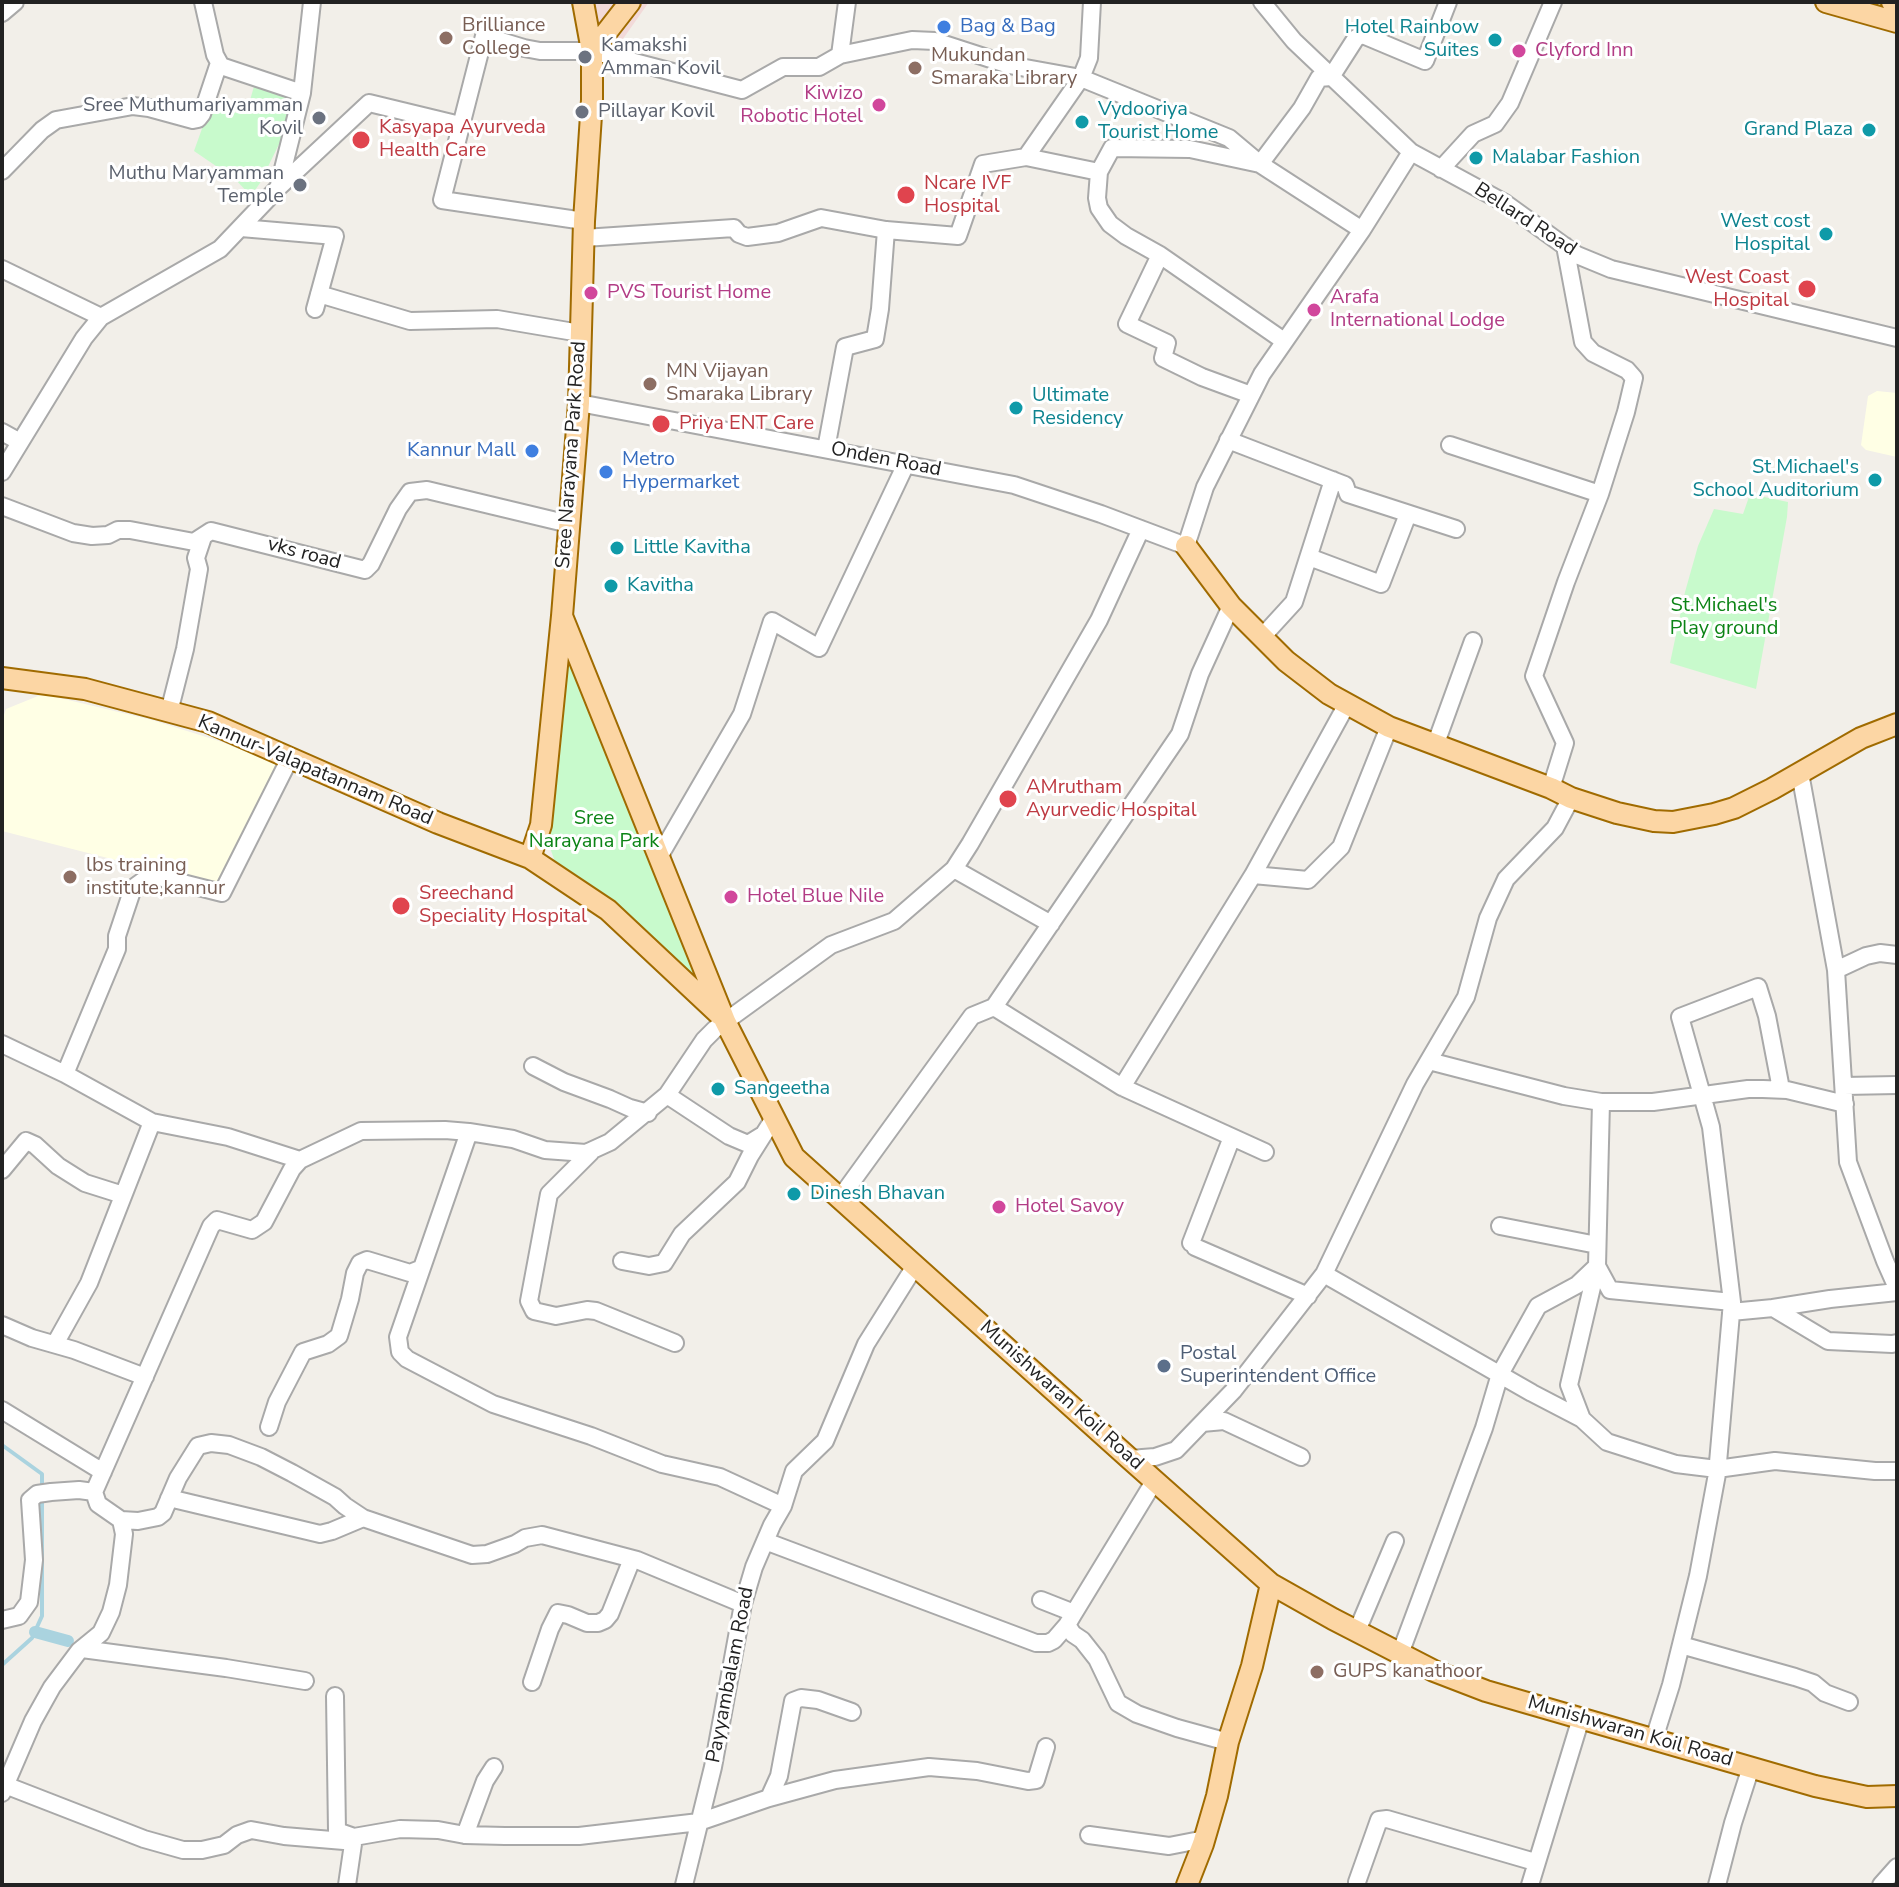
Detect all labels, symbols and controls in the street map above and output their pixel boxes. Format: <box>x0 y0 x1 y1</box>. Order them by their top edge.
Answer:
place label: Brilliance College <box>462 14 545 61</box>
place label: Bag & Bag <box>960 15 1056 39</box>
place label: Hotel Rainbow Suites <box>1345 16 1479 63</box>
marker: Bag & Bag <box>935 18 953 36</box>
marker: Brilliance College <box>437 29 455 47</box>
marker: Hotel Rainbow Suites <box>1486 31 1504 49</box>
place label: Kamakshi Amman Kovil <box>601 34 721 81</box>
place label: Clyford Inn <box>1535 39 1634 63</box>
marker: Clyford Inn <box>1510 42 1528 60</box>
place label: Mukundan Smaraka Library <box>931 44 1077 91</box>
marker: Kamakshi Amman Kovil <box>576 48 594 66</box>
marker: Mukundan Smaraka Library <box>906 59 924 77</box>
place label: Kiwizo Robotic Hotel <box>740 82 863 129</box>
place label: Sree Muthumariyamman Kovil <box>83 94 303 141</box>
marker: Kiwizo Robotic Hotel <box>870 96 888 114</box>
place label: Vydooriya Tourist Home <box>1098 98 1218 145</box>
place label: Pillayar Kovil <box>598 100 715 124</box>
marker: Pillayar Kovil <box>573 103 591 121</box>
marker: Sree Muthumariyamman Kovil <box>310 109 328 127</box>
marker: Vydooriya Tourist Home <box>1073 113 1091 131</box>
place label: Kasyapa Ayurveda Health Care <box>379 116 546 163</box>
place label: Grand Plaza <box>1744 118 1853 142</box>
marker: Grand Plaza <box>1860 121 1878 139</box>
marker: Kasyapa Ayurveda Health Care <box>350 129 372 151</box>
place label: Malabar Fashion <box>1492 146 1640 170</box>
marker: Malabar Fashion <box>1467 149 1485 167</box>
place label: Muthu Maryamman Temple <box>109 162 284 209</box>
place label: Ncare IVF Hospital <box>924 172 1011 219</box>
marker: Muthu Maryamman Temple <box>291 176 309 194</box>
street label: Bellard Road <box>1469 178 1581 262</box>
marker: Ncare IVF Hospital <box>895 184 917 206</box>
place label: West cost Hospital <box>1720 210 1810 257</box>
marker: West cost Hospital <box>1817 225 1835 243</box>
place label: West Coast Hospital <box>1685 266 1789 313</box>
marker: West Coast Hospital <box>1796 278 1818 300</box>
place label: PVS Tourist Home <box>607 281 771 305</box>
marker: PVS Tourist Home <box>582 284 600 302</box>
place label: Arafa International Lodge <box>1330 286 1505 333</box>
marker: Arafa International Lodge <box>1305 301 1323 319</box>
street label: Sree Narayana Park Road <box>552 340 592 570</box>
place label: MN Vijayan Smaraka Library <box>666 360 812 407</box>
marker: MN Vijayan Smaraka Library <box>641 375 659 393</box>
place label: Ultimate Residency <box>1032 384 1123 431</box>
marker: Ultimate Residency <box>1007 399 1025 417</box>
place label: Priya ENT Care <box>679 412 814 436</box>
marker: Priya ENT Care <box>650 413 672 435</box>
street label: Onden Road <box>829 438 943 482</box>
place label: Kannur Mall <box>407 439 516 463</box>
marker: Kannur Mall <box>523 442 541 460</box>
place label: Metro Hypermarket <box>622 448 739 495</box>
place label: St.Michael's School Auditorium <box>1693 456 1859 503</box>
marker: Metro Hypermarket <box>597 463 615 481</box>
marker: St.Michael's School Auditorium <box>1866 471 1884 489</box>
street label: vks road <box>265 533 343 575</box>
place label: Little Kavitha <box>633 536 751 560</box>
marker: Little Kavitha <box>608 539 626 557</box>
place label: Kavitha <box>627 574 694 598</box>
marker: Kavitha <box>602 577 620 595</box>
park label: St.Michael's Play ground <box>1670 594 1778 641</box>
street label: Kannur-Valapatannam Road <box>194 711 436 831</box>
place label: AMrutham Ayurvedic Hospital <box>1026 776 1197 823</box>
marker: AMrutham Ayurvedic Hospital <box>997 788 1019 810</box>
park label: Sree Narayana Park <box>529 807 659 854</box>
place label: lbs training institute,kannur <box>86 854 225 901</box>
marker: lbs training institute,kannur <box>61 868 79 886</box>
place label: Sreechand Speciality Hospital <box>419 882 587 929</box>
place label: Hotel Blue Nile <box>747 885 884 909</box>
marker: Hotel Blue Nile <box>722 888 740 906</box>
marker: Sreechand Speciality Hospital <box>390 895 412 917</box>
place label: Sangeetha <box>734 1077 830 1101</box>
marker: Sangeetha <box>709 1080 727 1098</box>
place label: Dinesh Bhavan <box>810 1182 945 1206</box>
marker: Dinesh Bhavan <box>785 1185 803 1203</box>
place label: Hotel Savoy <box>1015 1195 1124 1219</box>
marker: Hotel Savoy <box>990 1198 1008 1216</box>
street label: Munishwaran Koil Road <box>974 1316 1148 1476</box>
place label: Postal Superintendent Office <box>1180 1342 1376 1389</box>
marker: Postal Superintendent Office <box>1155 1357 1173 1375</box>
street label: Payyambalam Road <box>702 1585 760 1765</box>
place label: GUPS kanathoor <box>1333 1660 1482 1684</box>
marker: GUPS kanathoor <box>1308 1663 1326 1681</box>
street label: Munishwaran Koil Road <box>1525 1691 1735 1773</box>

